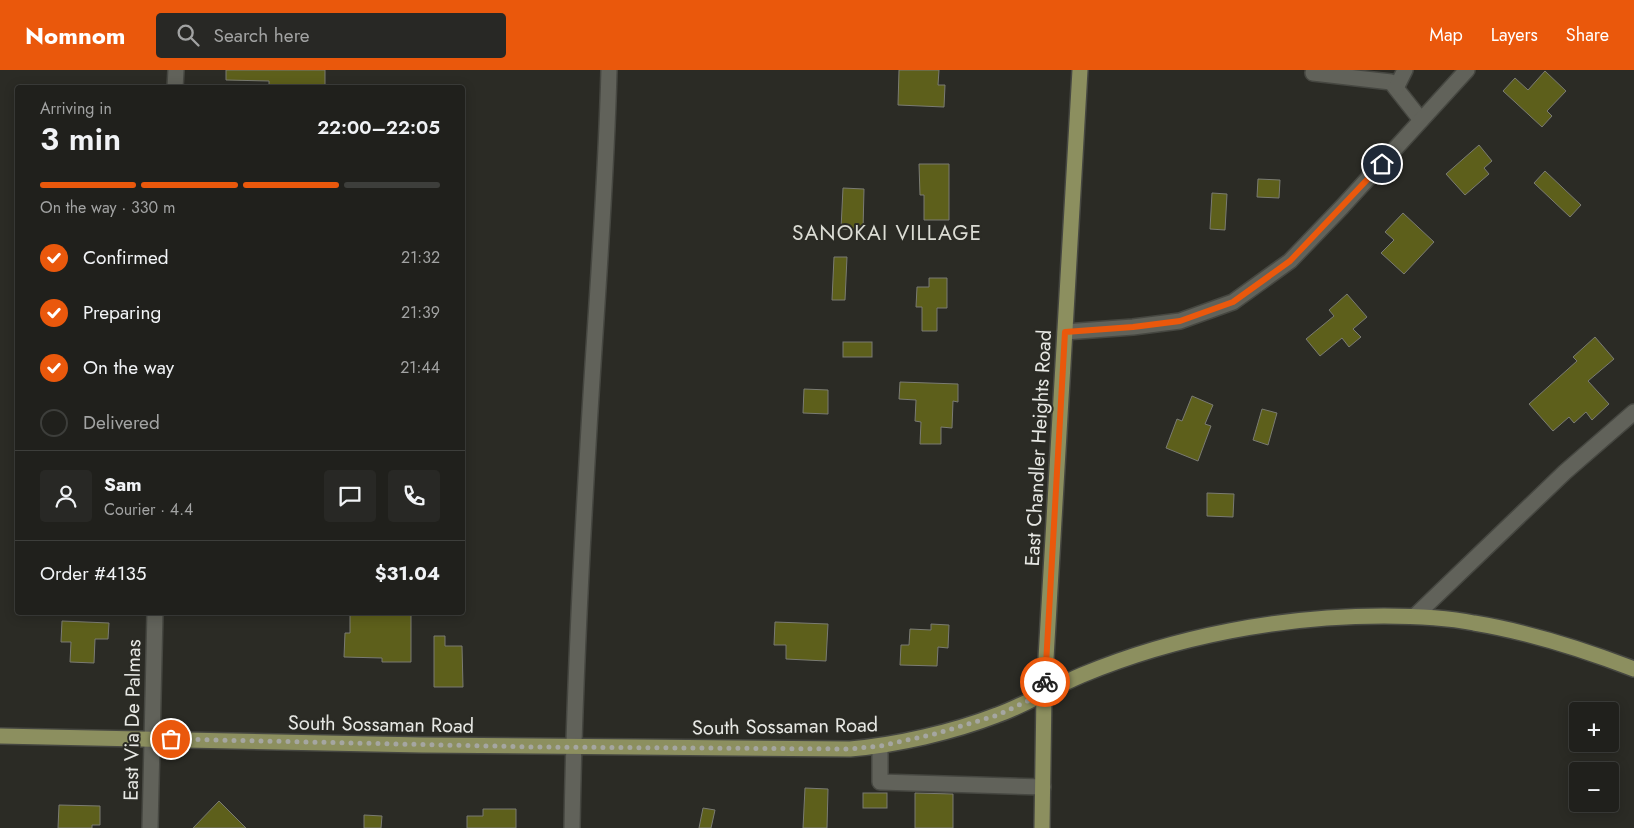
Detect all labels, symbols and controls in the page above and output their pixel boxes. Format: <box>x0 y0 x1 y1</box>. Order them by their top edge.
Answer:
search box <box>156 13 506 58</box>
text: Nomnom <box>25 18 126 53</box>
icon: search <box>174 21 202 49</box>
text: Search here <box>214 22 310 49</box>
text: Map <box>1429 22 1463 48</box>
text: Layers <box>1491 22 1538 48</box>
text: Share <box>1566 22 1609 48</box>
text: Arriving in <box>40 97 112 120</box>
text: 22:00–22:05 <box>317 114 440 141</box>
text: 3 min <box>40 116 121 162</box>
pin <box>1361 143 1403 185</box>
icon: home <box>1368 150 1396 178</box>
text: On the way · 330 m <box>40 196 175 219</box>
district label: SANOKAI VILLAGE <box>792 218 982 248</box>
icon: check <box>40 244 68 272</box>
text: Confirmed <box>83 244 169 271</box>
text: 21:32 <box>401 246 440 269</box>
icon: check <box>40 299 68 327</box>
text: Preparing <box>83 299 161 326</box>
text: 21:39 <box>401 301 440 324</box>
street label: East Chandler Heights Road <box>1018 329 1059 567</box>
icon: check <box>40 354 68 382</box>
text: On the way <box>83 354 174 381</box>
text: 21:44 <box>400 356 440 379</box>
text: Delivered <box>83 409 160 436</box>
button: person <box>40 470 92 522</box>
button: chat <box>324 470 376 522</box>
button: phone <box>388 470 440 522</box>
text: Sam <box>104 471 142 498</box>
text: Courier · 4.4 <box>104 498 193 521</box>
text: Order #4135 <box>40 560 147 587</box>
text: $31.04 <box>375 560 440 587</box>
street label: East Via De Palmas <box>117 639 148 801</box>
courier <box>1020 657 1070 707</box>
icon: bike <box>1031 668 1059 696</box>
map controls <box>1569 702 1619 812</box>
button: + <box>1569 702 1619 752</box>
street label: South Sossaman Road <box>288 708 474 741</box>
street label: South Sossaman Road <box>692 710 878 743</box>
pin <box>150 718 192 760</box>
icon: bag <box>157 725 185 753</box>
button: − <box>1569 762 1619 812</box>

